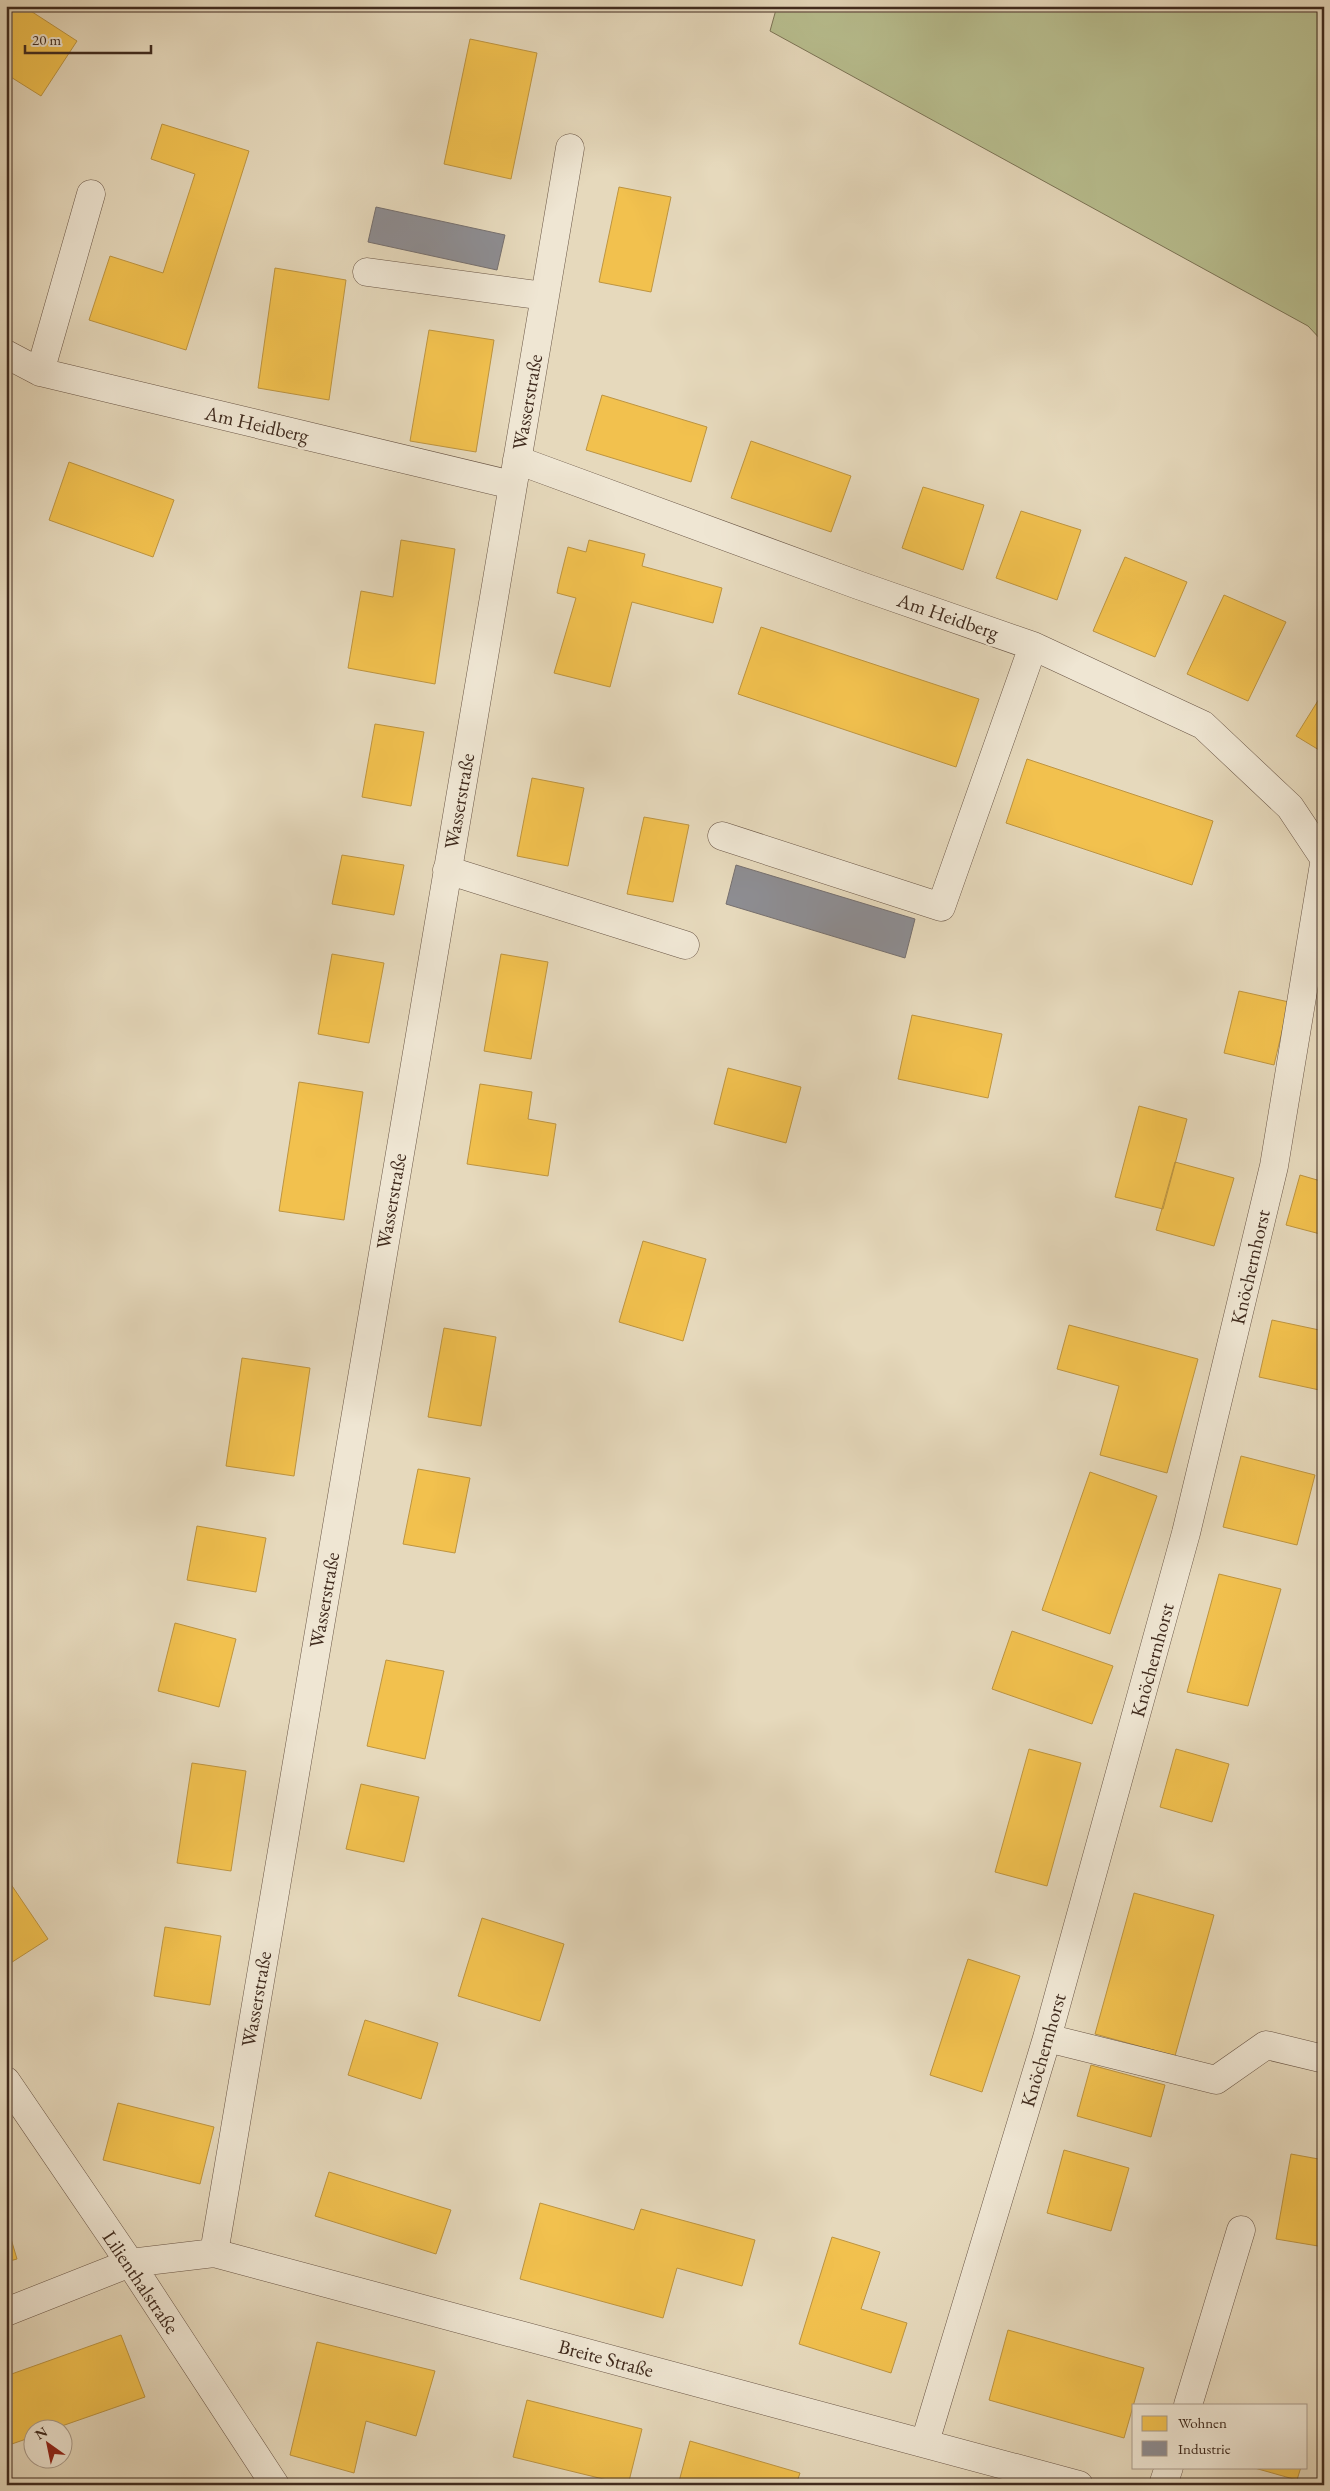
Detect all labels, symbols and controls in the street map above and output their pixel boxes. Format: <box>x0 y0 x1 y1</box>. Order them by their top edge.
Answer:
scale bar <box>25 22 151 54</box>
text: 20 m <box>32 30 61 49</box>
street label: Wasserstraße <box>506 352 548 452</box>
street label: Am Heidberg <box>202 399 312 449</box>
street label: Am Heidberg <box>893 586 1003 646</box>
street label: Wasserstraße <box>438 751 480 851</box>
street label: Wasserstraße <box>370 1151 412 1251</box>
street label: Knöchernhorst <box>1224 1206 1276 1327</box>
street label: Wasserstraße <box>303 1550 345 1650</box>
street label: Knöchernhorst <box>1124 1599 1180 1720</box>
street label: Wasserstraße <box>235 1949 277 2049</box>
street label: Knöchernhorst <box>1014 1989 1072 2110</box>
street label: Lilienthalstraße <box>97 2225 185 2339</box>
street label: Breite Straße <box>556 2333 657 2383</box>
legend <box>1132 2404 1308 2468</box>
text: Wohnen <box>1178 2413 1227 2432</box>
north arrow <box>22 2418 72 2468</box>
text: N <box>31 2422 51 2444</box>
text: Industrie <box>1178 2439 1231 2458</box>

